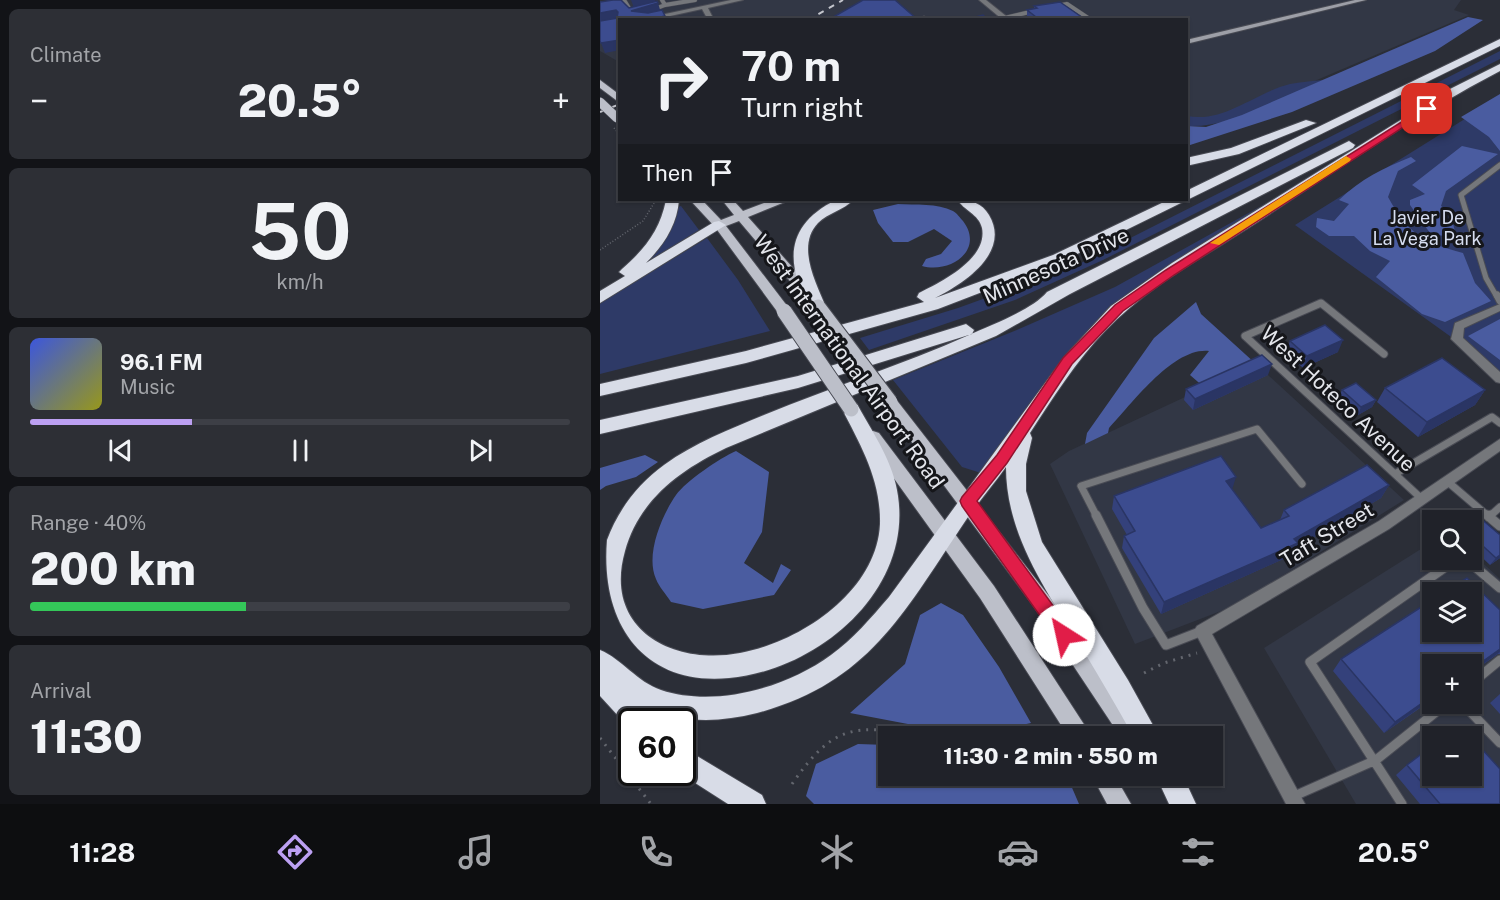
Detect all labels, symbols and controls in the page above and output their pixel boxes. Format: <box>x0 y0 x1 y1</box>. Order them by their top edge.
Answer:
text: 70 m <box>741 41 841 90</box>
icon: right <box>642 42 720 120</box>
text: Climate <box>30 43 102 67</box>
text: 20.5° <box>238 74 362 127</box>
text: − <box>30 82 48 120</box>
text: + <box>552 82 570 120</box>
pin <box>1401 83 1452 134</box>
text: Turn right <box>741 91 864 123</box>
icon: arrive <box>1410 92 1443 125</box>
icon: arrive <box>705 156 738 189</box>
text: Then <box>642 160 693 186</box>
text: 50 <box>249 185 351 277</box>
park label: Javier De La Vega Park <box>1372 207 1482 249</box>
street label: Minnesota Drive <box>979 222 1133 309</box>
street label: West International Airport Road <box>749 230 950 493</box>
text: km/h <box>276 270 324 294</box>
street label: West Hoteco Avenue <box>1256 321 1421 477</box>
text: 96.1 FM <box>120 349 203 375</box>
text: Music <box>120 375 175 399</box>
icon: previous <box>104 434 137 467</box>
icon: pause <box>284 434 317 467</box>
icon: next <box>464 434 497 467</box>
street label: Taft Street <box>1275 497 1378 572</box>
map controls <box>1422 510 1482 786</box>
button: search <box>1422 510 1482 570</box>
text: Range · 40% <box>30 511 146 535</box>
text: 200 km <box>30 542 196 595</box>
button: layers <box>1422 582 1482 642</box>
position arrow <box>1032 603 1096 667</box>
button: + <box>1422 654 1482 714</box>
text: Arrival <box>30 679 92 703</box>
speed limit sign: 60 <box>618 708 696 786</box>
text: 11:30 <box>30 710 143 763</box>
button: − <box>1422 726 1482 786</box>
text: 11:30 · 2 min · 550 m <box>943 743 1158 769</box>
icon: directions <box>274 831 316 873</box>
icon: music <box>455 831 497 873</box>
icon: phone <box>635 831 677 873</box>
icon: climate <box>816 831 858 873</box>
icon: car <box>997 831 1039 873</box>
icon: filters <box>1177 831 1219 873</box>
text: 11:28 <box>69 836 136 868</box>
text: 20.5° <box>1358 836 1431 868</box>

